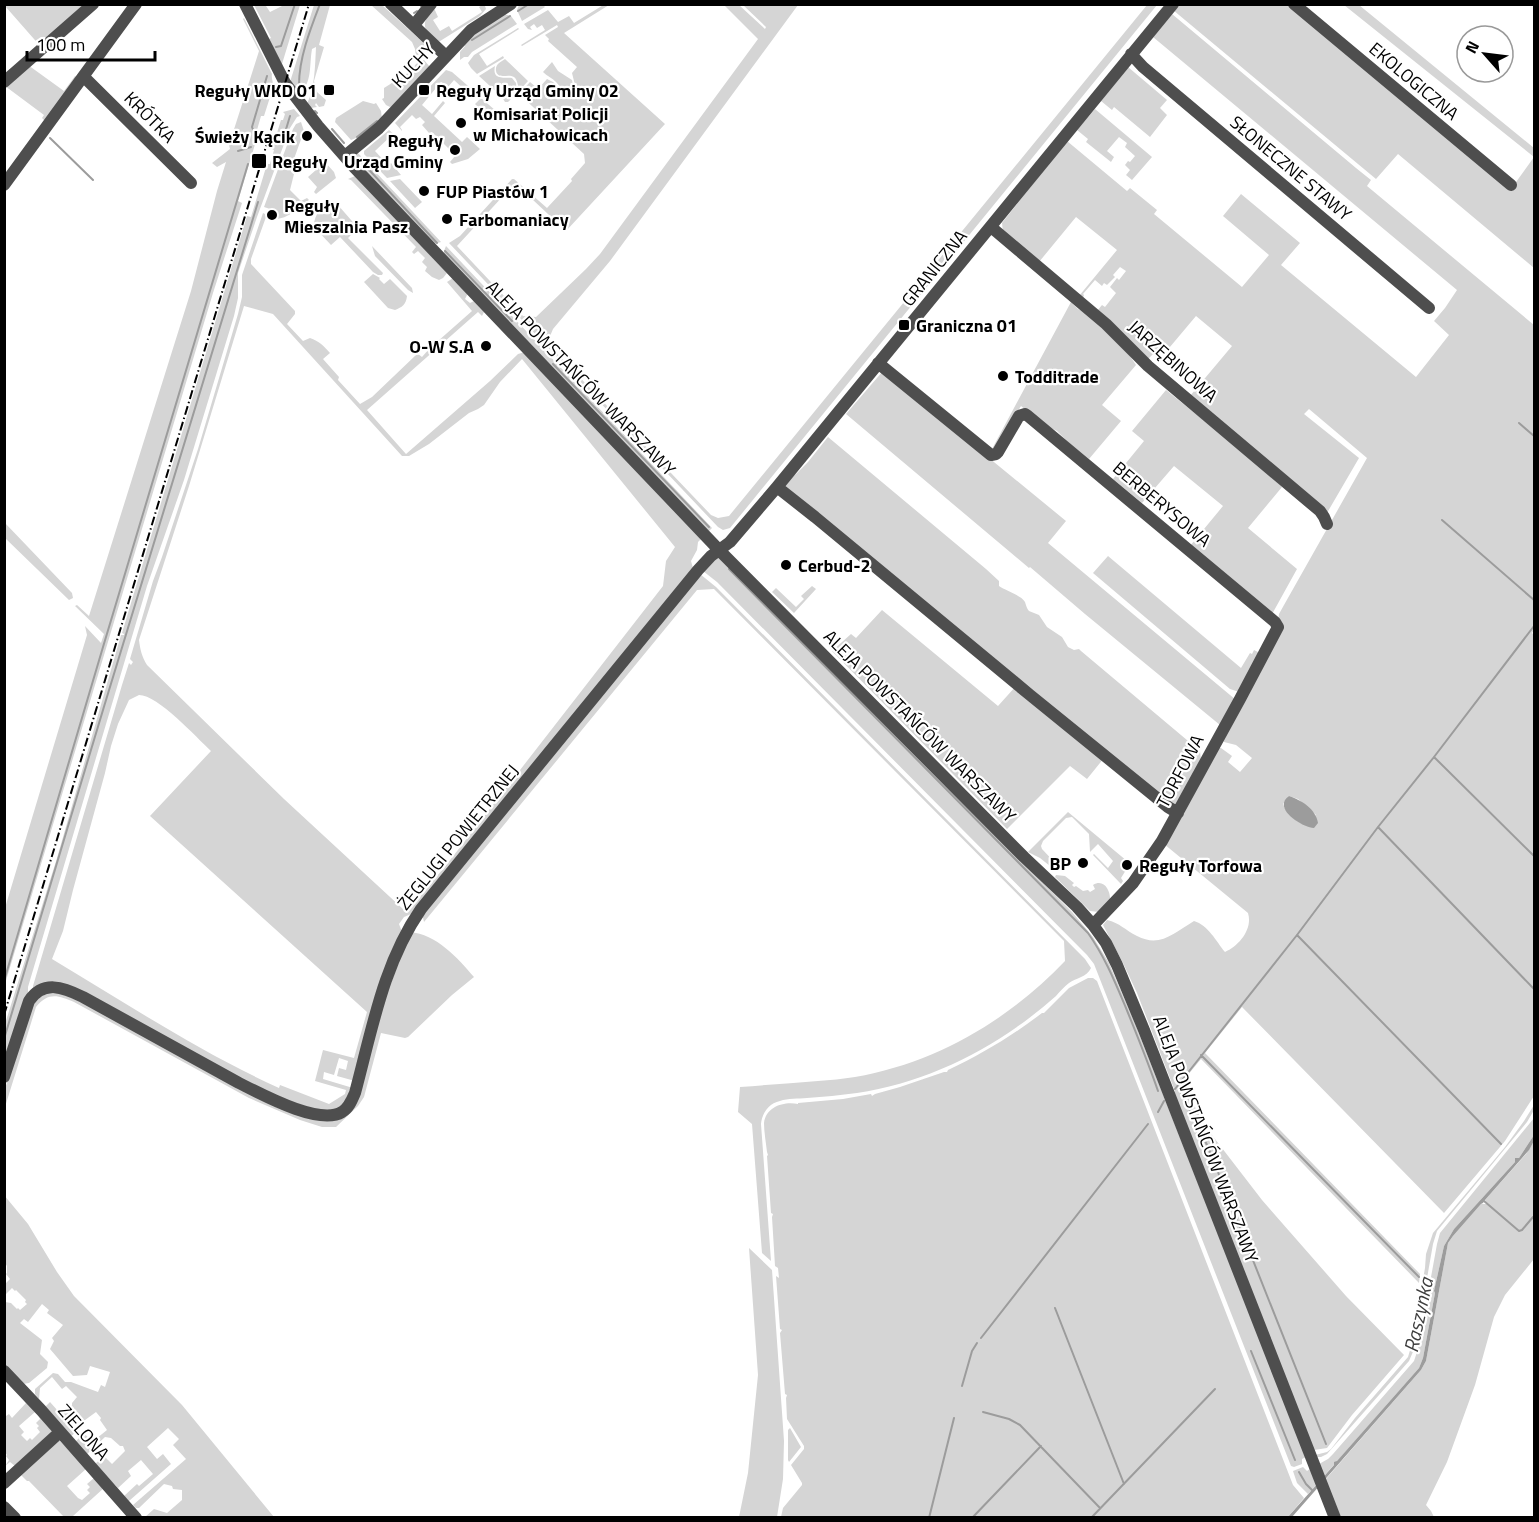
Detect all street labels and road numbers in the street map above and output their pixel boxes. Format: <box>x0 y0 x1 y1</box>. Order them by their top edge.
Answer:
street label: EKOLOGICZNA <box>1363 35 1465 127</box>
street label: KUCHY <box>385 36 441 94</box>
street label: KRÓTKA <box>118 85 182 149</box>
street label: SŁONECZNE STAWY <box>1224 109 1358 227</box>
street label: GRANICZNA <box>895 224 974 312</box>
street label: ALEJA POWSTAŃCÓW WARSZAWY <box>480 274 682 482</box>
street label: JARZĘBINOWA <box>1122 313 1224 409</box>
street label: BERBERYSOWA <box>1107 455 1217 553</box>
street label: ALEJA POWSTAŃCÓW WARSZAWY <box>817 623 1023 829</box>
street label: TORFOWA <box>1149 729 1211 812</box>
street label: ŻEGLUGI POWIETRZNEJ <box>391 758 525 916</box>
street label: ALEJA POWSTAŃCÓW WARSZAWY <box>1146 1011 1266 1267</box>
street label: ZIELONA <box>52 1398 116 1466</box>

